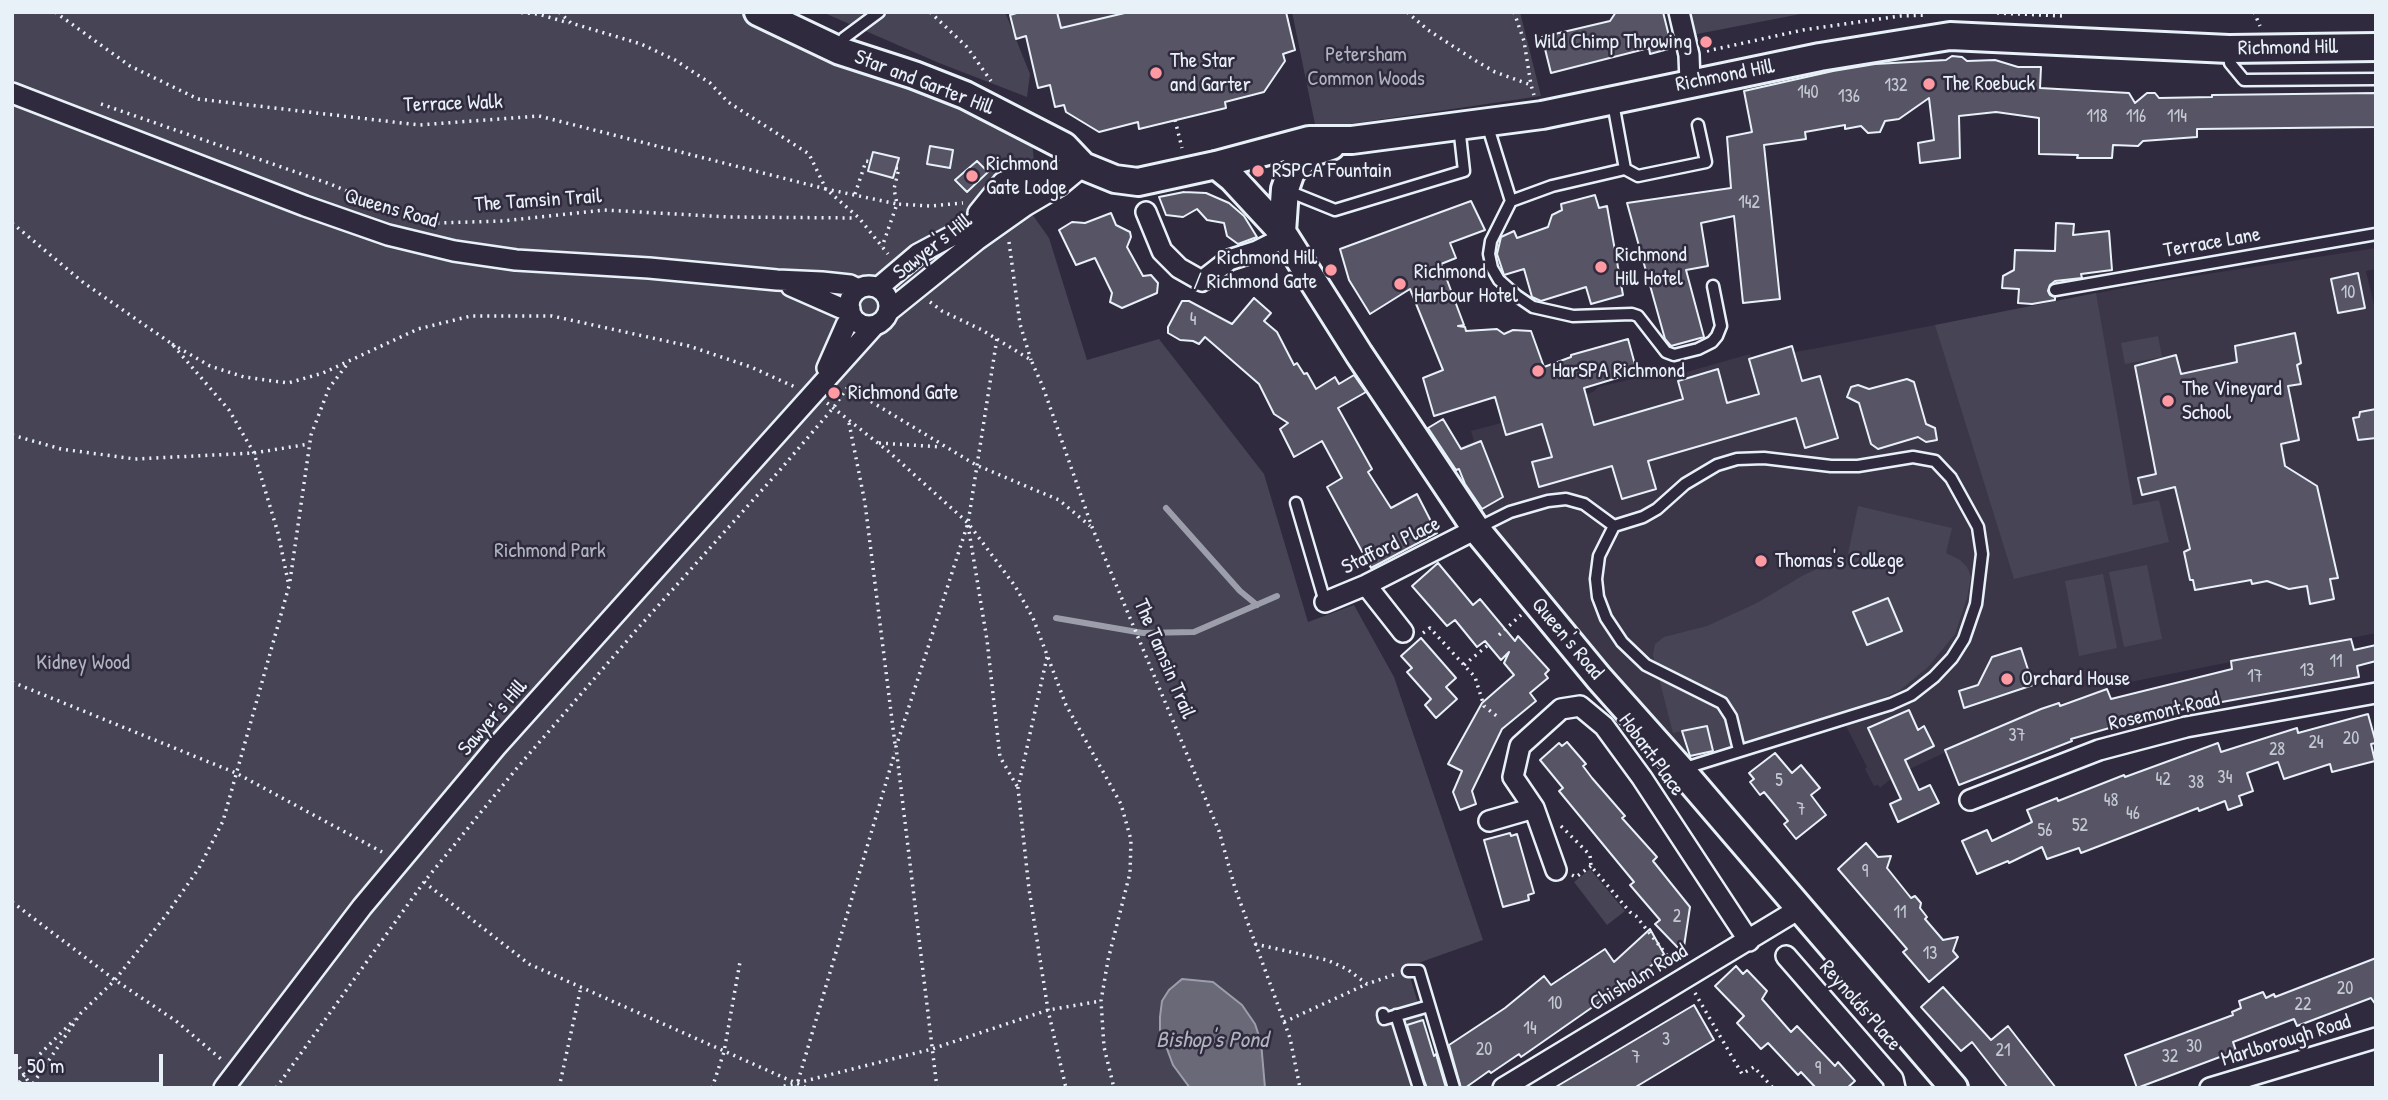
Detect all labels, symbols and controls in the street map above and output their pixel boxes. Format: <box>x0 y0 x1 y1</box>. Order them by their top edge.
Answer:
place label: Wild Chimp Throwing <box>1534 29 1692 55</box>
marker: Wild Chimp Throwing <box>1698 34 1714 50</box>
street label: Richmond Hill <box>2238 35 2338 61</box>
park label: Petersham Common Woods <box>1307 42 1425 92</box>
street label: Star and Garter Hill <box>851 45 997 121</box>
place label: The Star and Garter <box>1170 48 1251 98</box>
street label: Richmond Hill <box>1673 54 1777 98</box>
marker: The Star and Garter <box>1148 65 1164 81</box>
place label: The Roebuck <box>1943 71 2035 97</box>
house number: 132 <box>1884 75 1908 97</box>
marker: The Roebuck <box>1921 76 1937 92</box>
house number: 140 <box>1797 82 1819 104</box>
house number: 136 <box>1838 86 1860 108</box>
street label: Terrace Walk <box>403 90 503 118</box>
house number: 118 <box>2087 106 2107 128</box>
house number: 116 <box>2126 106 2146 128</box>
house number: 114 <box>2167 106 2187 128</box>
place label: Richmond Gate Lodge <box>986 151 1067 201</box>
place label: RSPCA Fountain <box>1272 158 1392 184</box>
marker: RSPCA Fountain <box>1250 163 1266 179</box>
marker: Richmond Gate Lodge <box>964 168 980 184</box>
street label: Queens Road <box>342 184 440 234</box>
street label: The Tamsin Trail <box>473 184 603 218</box>
house number: 142 <box>1738 192 1760 214</box>
street label: Sawyer's Hill <box>889 208 977 286</box>
street label: Terrace Lane <box>2162 222 2262 264</box>
place label: Richmond Hill Hotel <box>1615 242 1687 292</box>
place label: Richmond Hill / Richmond Gate <box>1193 245 1317 295</box>
place label: Richmond Harbour Hotel <box>1414 259 1518 309</box>
marker: Richmond Hill Hotel <box>1593 259 1609 275</box>
marker: Richmond Hill / Richmond Gate <box>1323 262 1339 278</box>
marker: Richmond Harbour Hotel <box>1392 276 1408 292</box>
house number: 10 <box>2341 282 2355 304</box>
house number: 4 <box>1190 309 1196 331</box>
place label: HarSPA Richmond <box>1552 358 1685 384</box>
marker: HarSPA Richmond <box>1530 363 1546 379</box>
place label: The Vineyard School <box>2182 376 2282 426</box>
place label: Richmond Gate <box>848 380 958 406</box>
marker: Richmond Gate <box>826 385 842 401</box>
marker: The Vineyard School <box>2160 393 2176 409</box>
street label: Stafford Place <box>1338 511 1444 581</box>
park label: Richmond Park <box>494 538 606 564</box>
place label: Thomas's College <box>1775 548 1904 574</box>
marker: Thomas's College <box>1753 553 1769 569</box>
street label: Queen's Road <box>1525 593 1609 685</box>
street label: The Tamsin Trail <box>1127 595 1201 723</box>
park label: Kidney Wood <box>36 650 130 676</box>
house number: 11 <box>2329 651 2343 673</box>
house number: 13 <box>2300 660 2314 682</box>
place label: Orchard House <box>2021 666 2130 692</box>
house number: 17 <box>2247 666 2263 688</box>
marker: Orchard House <box>1999 671 2015 687</box>
street label: Sawyer's Hill <box>453 675 533 761</box>
street label: Rosemont Road <box>2106 687 2222 737</box>
street label: Hobart Place <box>1613 709 1689 801</box>
house number: 37 <box>2009 725 2025 747</box>
house number: 20 <box>2343 728 2359 750</box>
house number: 24 <box>2308 732 2324 754</box>
house number: 28 <box>2269 739 2285 761</box>
house number: 34 <box>2218 767 2232 789</box>
house number: 42 <box>2155 769 2171 791</box>
house number: 5 <box>1775 770 1783 792</box>
house number: 38 <box>2188 772 2204 794</box>
house number: 48 <box>2104 790 2118 812</box>
house number: 7 <box>1797 799 1805 821</box>
house number: 46 <box>2126 803 2140 825</box>
house number: 52 <box>2072 815 2088 837</box>
house number: 56 <box>2038 820 2052 842</box>
house number: 9 <box>1862 861 1868 883</box>
house number: 11 <box>1893 902 1907 924</box>
house number: 2 <box>1673 906 1681 928</box>
street label: Chisholm Road <box>1586 939 1692 1017</box>
house number: 13 <box>1923 943 1937 965</box>
street label: Reynolds Place <box>1814 956 1906 1056</box>
house number: 20 <box>2337 978 2353 1000</box>
house number: 10 <box>1548 993 1562 1015</box>
house number: 22 <box>2295 994 2311 1016</box>
street label: Marlborough Road <box>2218 1009 2354 1073</box>
house number: 14 <box>1523 1018 1537 1040</box>
water label: Bishop's Pond <box>1156 1027 1268 1055</box>
house number: 3 <box>1662 1029 1670 1051</box>
house number: 30 <box>2186 1036 2202 1058</box>
house number: 20 <box>1476 1039 1492 1061</box>
scale bar <box>18 1040 166 1084</box>
house number: 21 <box>1996 1040 2010 1062</box>
house number: 32 <box>2162 1046 2178 1068</box>
house number: 7 <box>1632 1047 1640 1069</box>
text: 50 m <box>27 1051 64 1080</box>
house number: 9 <box>1815 1058 1821 1080</box>

